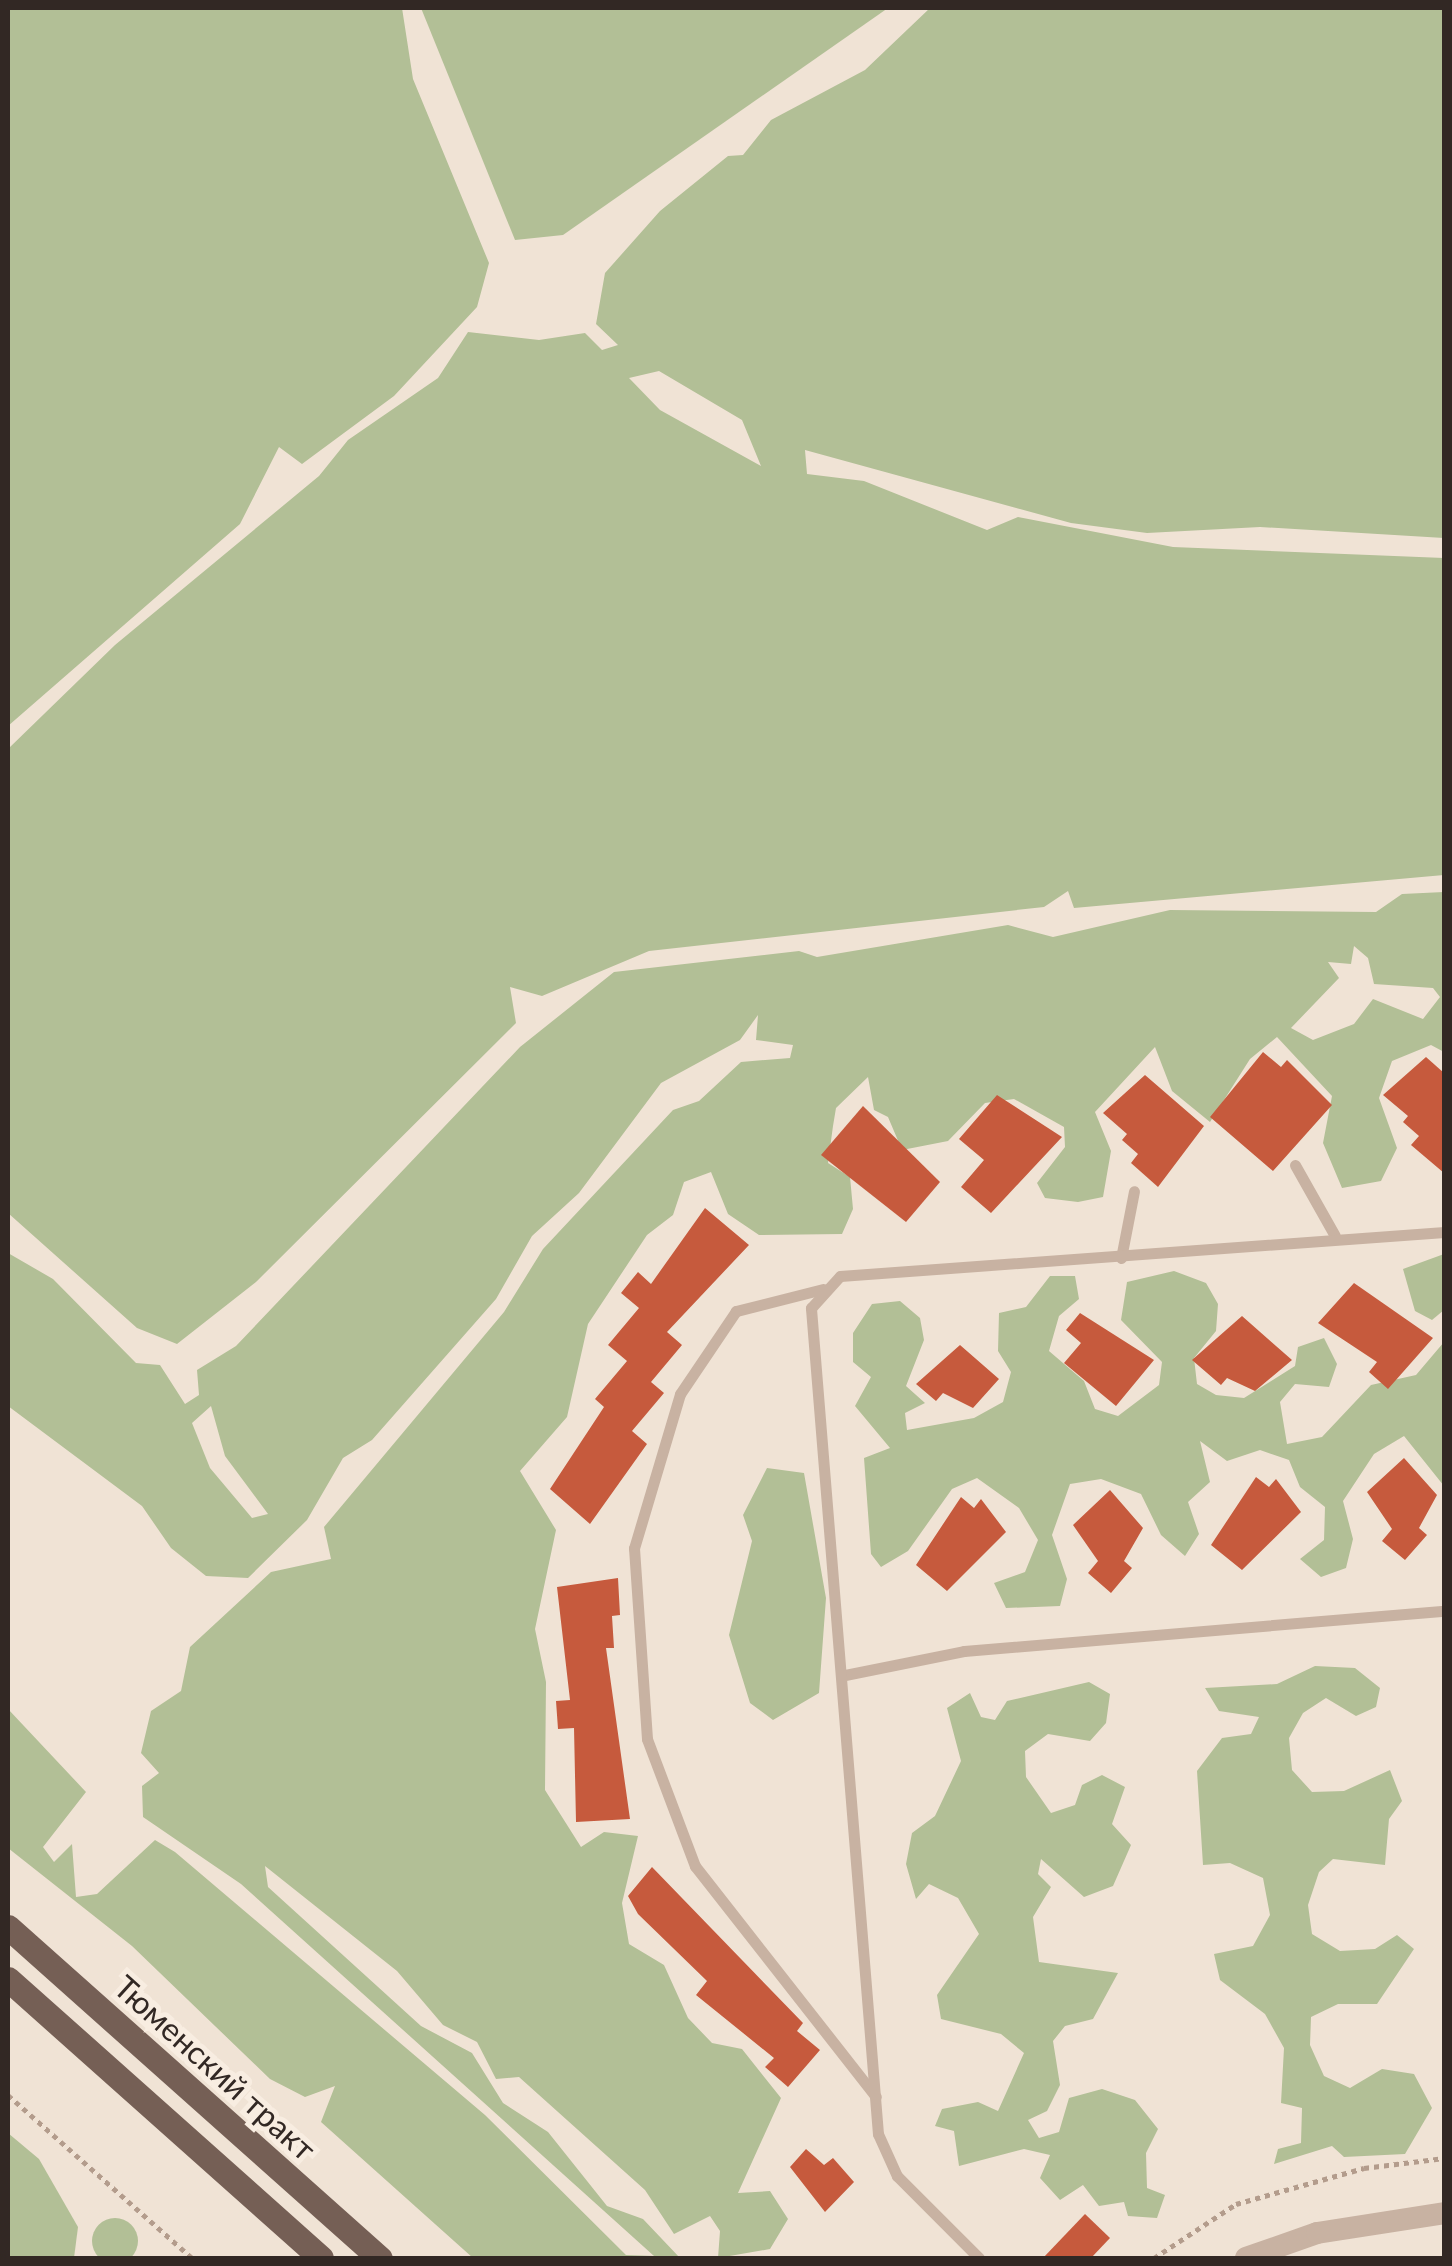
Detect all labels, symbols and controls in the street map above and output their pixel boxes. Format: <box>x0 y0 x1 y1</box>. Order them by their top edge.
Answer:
street label: Тюменский тракт <box>106 1968 324 2168</box>

